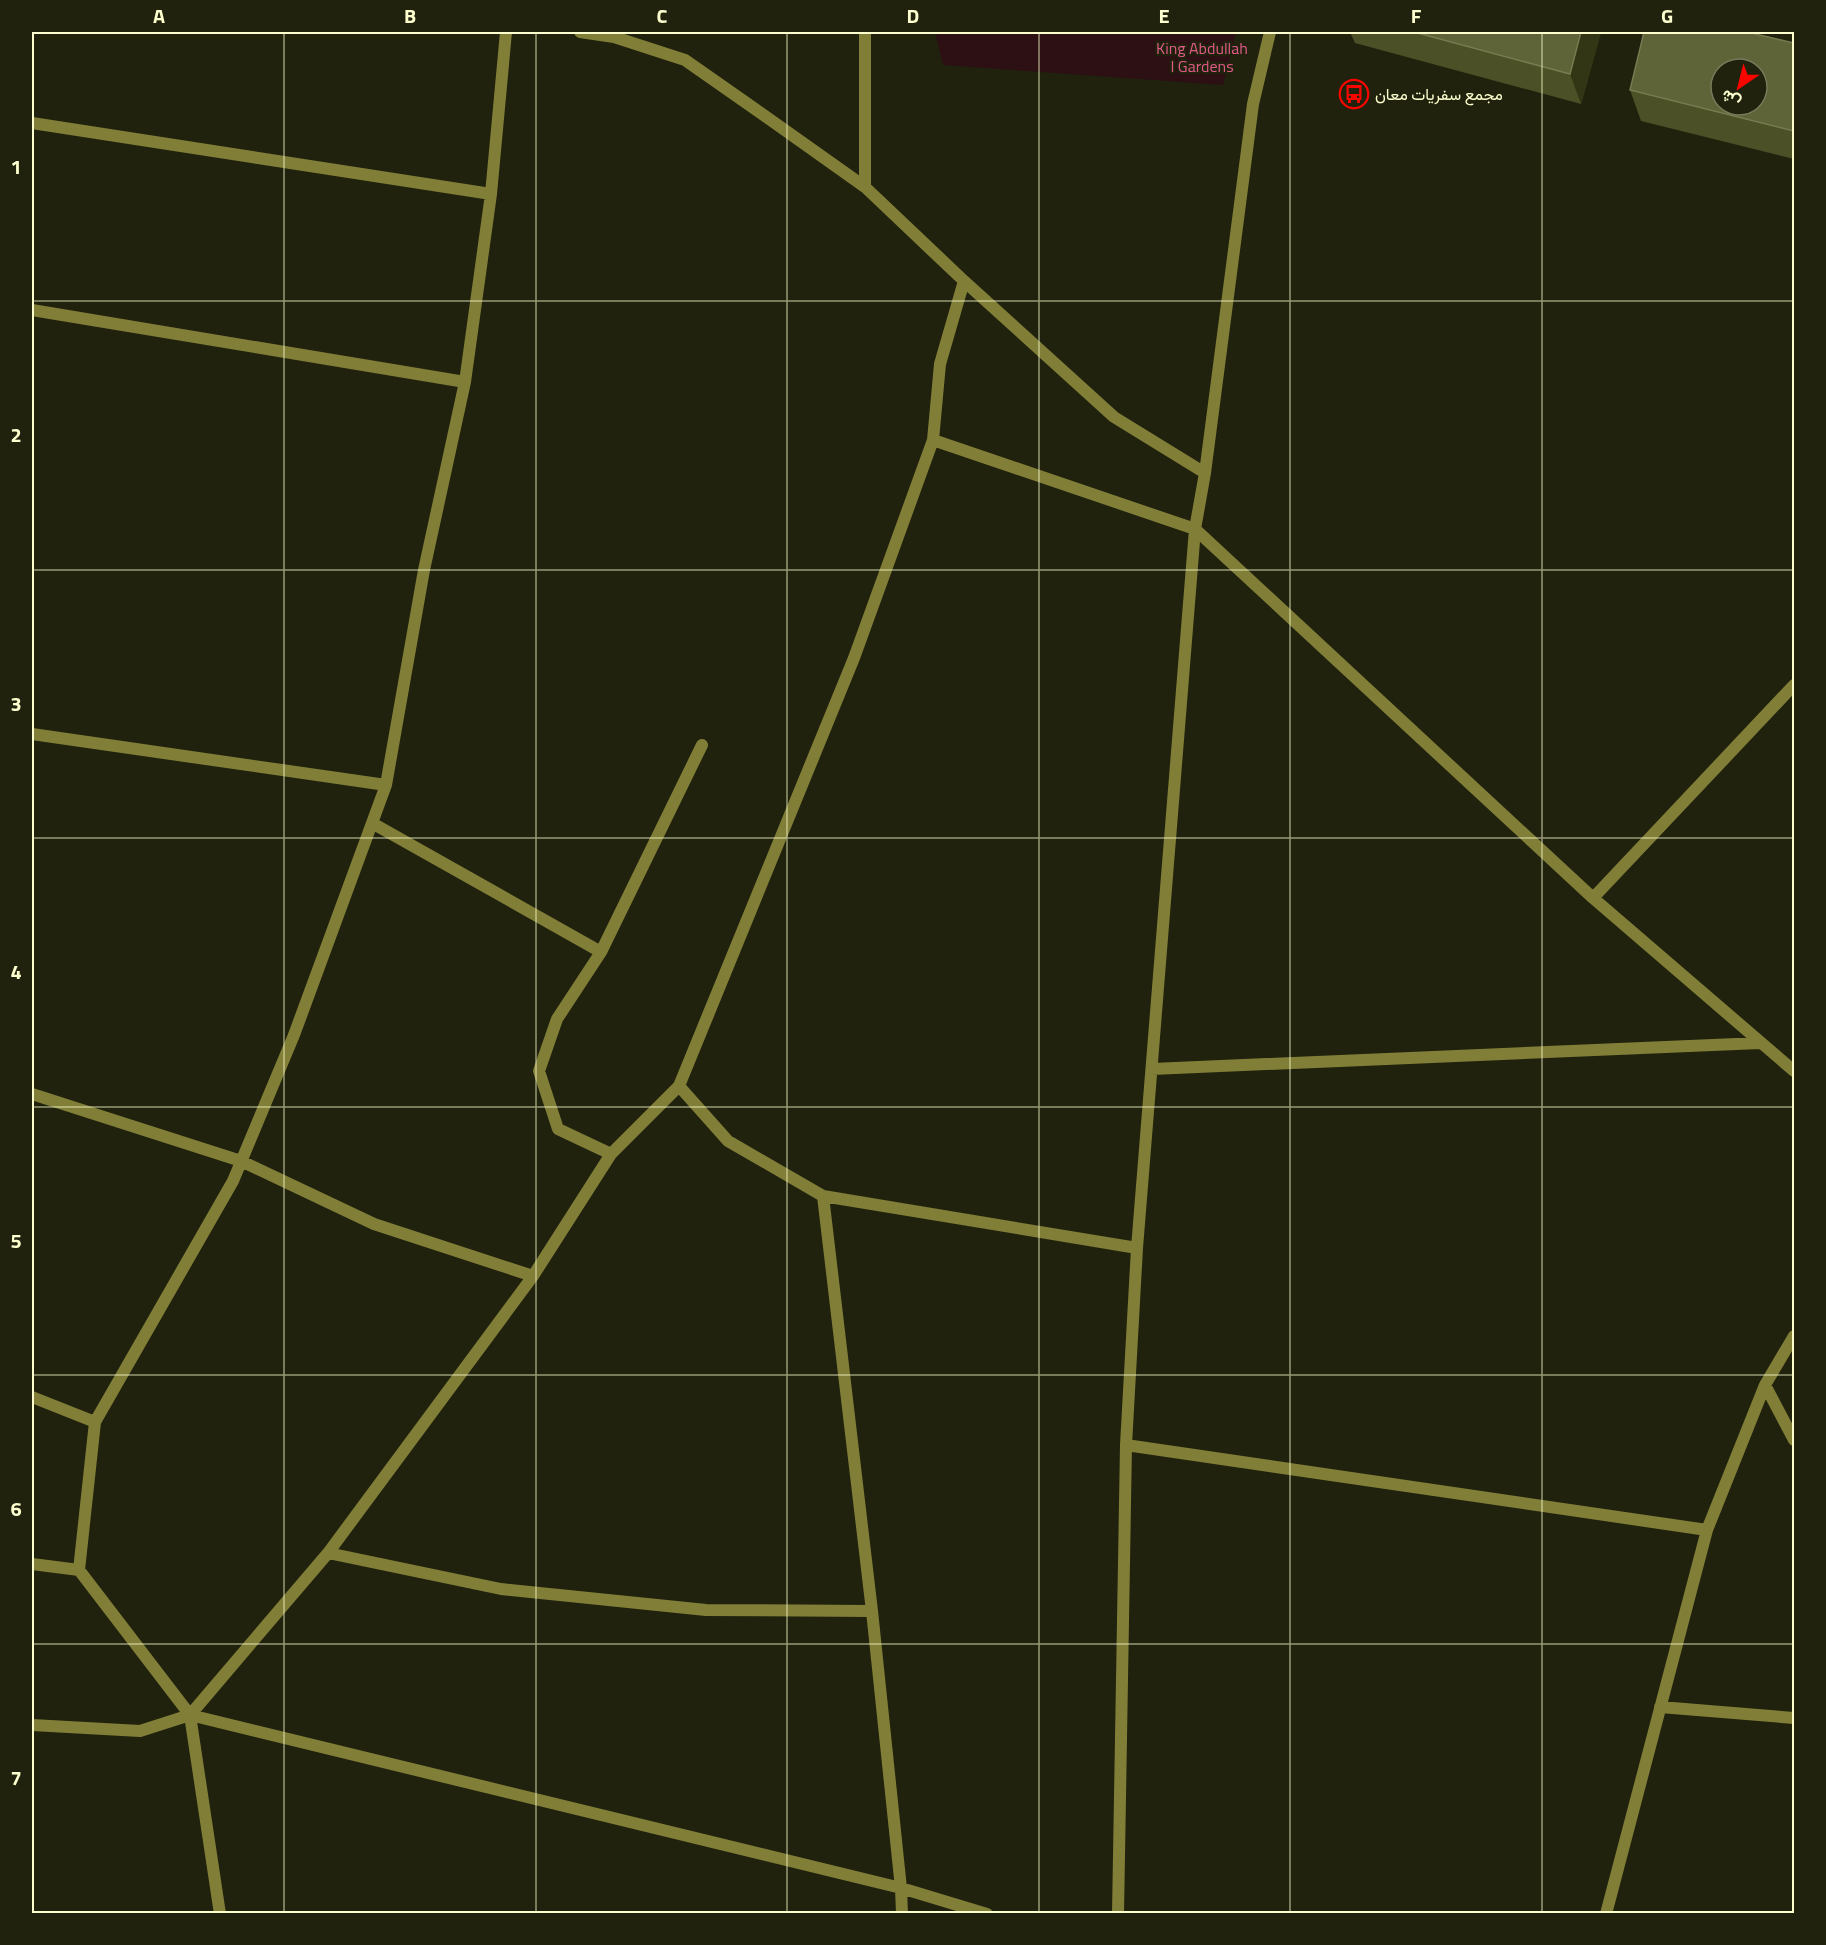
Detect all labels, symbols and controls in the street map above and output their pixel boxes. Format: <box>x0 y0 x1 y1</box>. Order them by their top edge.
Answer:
text: A <box>153 0 165 31</box>
text: B <box>404 0 416 31</box>
text: C <box>657 0 668 31</box>
text: D <box>907 0 919 31</box>
text: E <box>1158 0 1170 31</box>
text: F <box>1411 0 1422 31</box>
text: G <box>1661 0 1673 31</box>
park label: King Abdullah I Gardens <box>1156 36 1248 78</box>
north arrow <box>1709 57 1769 117</box>
bus stop icon: مجمع سفريات معان <box>1338 78 1370 110</box>
place label: مجمع سفريات معان <box>1375 82 1503 106</box>
text: ش <box>1716 84 1745 115</box>
text: 1 <box>10 151 22 182</box>
text: 2 <box>10 419 22 450</box>
text: 3 <box>10 688 22 719</box>
text: 4 <box>10 956 22 987</box>
text: 5 <box>10 1225 22 1256</box>
text: 6 <box>10 1493 22 1524</box>
text: 7 <box>10 1762 22 1793</box>

